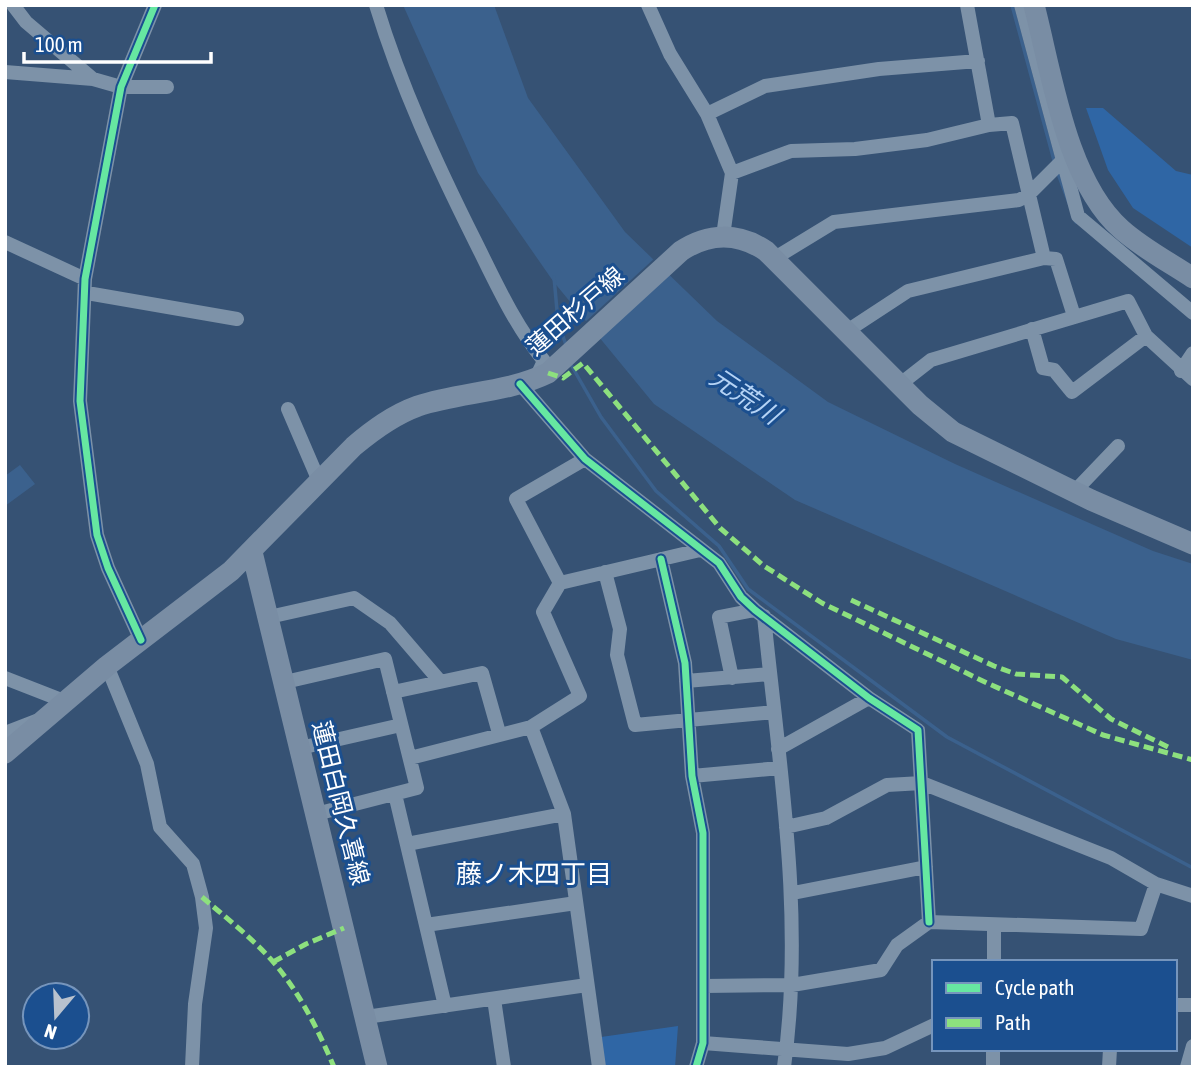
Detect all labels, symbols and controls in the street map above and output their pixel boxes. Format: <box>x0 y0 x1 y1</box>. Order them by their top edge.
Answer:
scale bar <box>24 21 212 65</box>
text: 100 m <box>35 32 83 56</box>
street label: 蓮田杉戸線 <box>521 261 629 361</box>
water label: 元荒川 <box>704 362 788 432</box>
street label: 蓮田白岡久喜線 <box>308 718 374 888</box>
district label: 藤ノ木四丁目 <box>456 859 612 889</box>
legend <box>932 960 1177 1051</box>
text: Cycle path <box>995 975 1074 999</box>
north arrow <box>21 981 91 1051</box>
text: Path <box>995 1010 1031 1034</box>
text: N <box>42 1020 59 1044</box>

